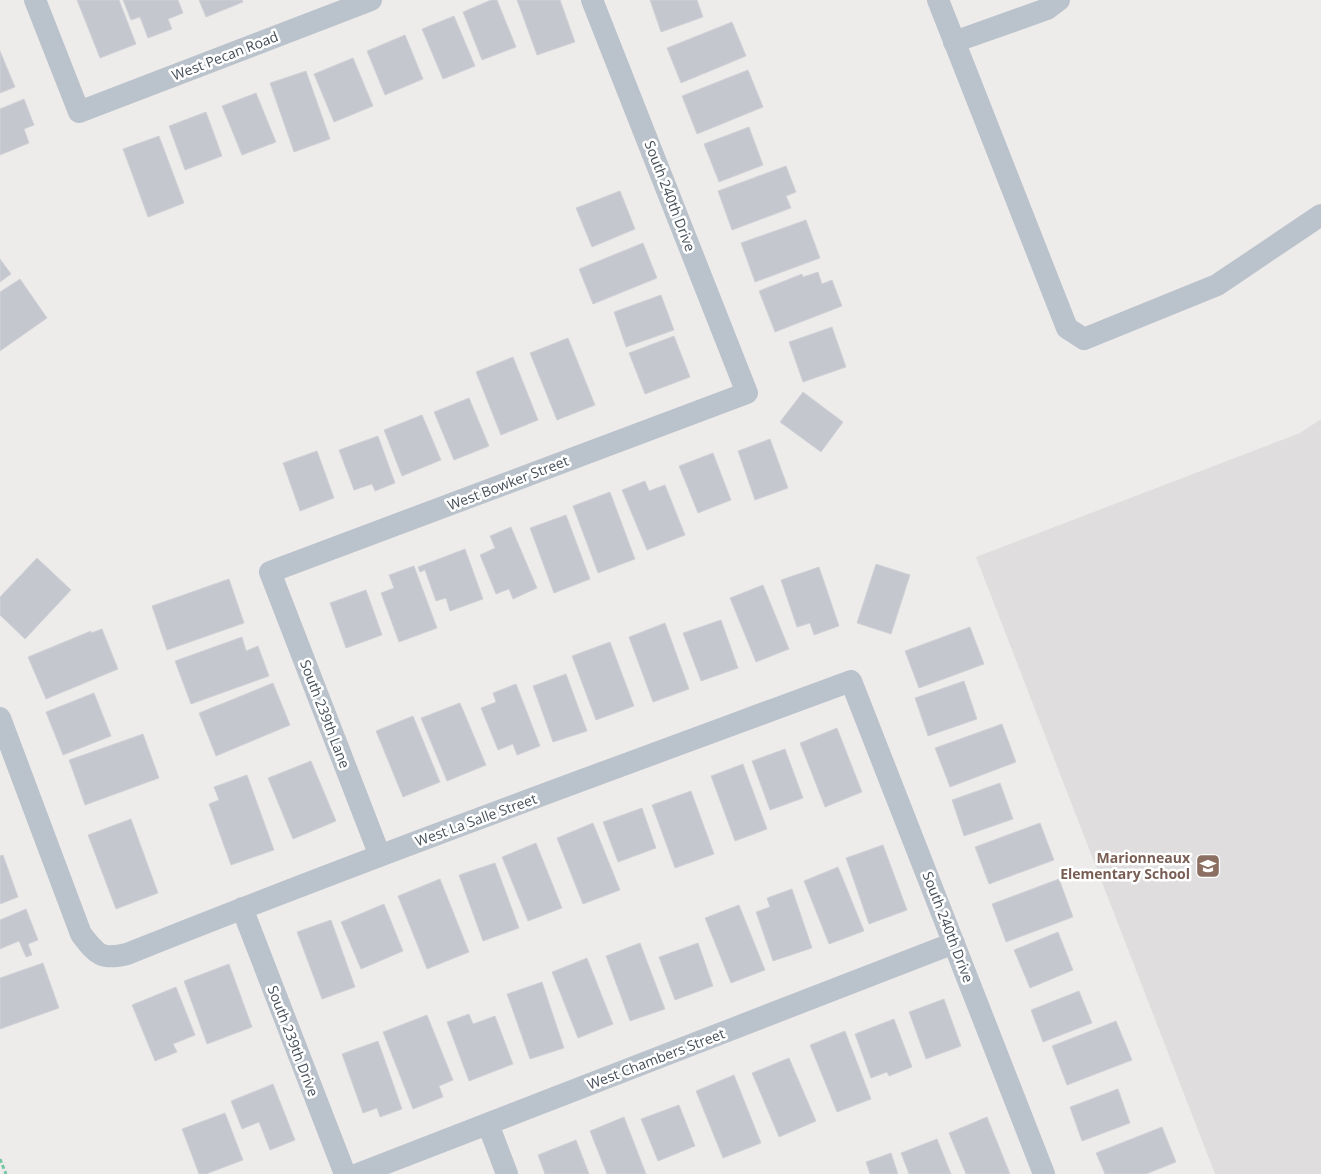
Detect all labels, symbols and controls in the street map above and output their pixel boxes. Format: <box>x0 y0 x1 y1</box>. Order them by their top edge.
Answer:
street label: West Pecan Road <box>169 27 281 85</box>
street label: South 240th Drive <box>641 138 700 254</box>
street label: West Bowker Street <box>445 451 571 514</box>
street label: South 239th Lane <box>296 657 355 771</box>
street label: West La Salle Street <box>412 789 539 850</box>
place label: Marionneaux Elementary School <box>1060 848 1191 883</box>
school or university icon: Marionneaux Elementary School <box>1195 853 1221 879</box>
street label: South 240th Drive <box>919 869 978 985</box>
street label: South 239th Drive <box>264 983 323 1099</box>
street label: West Chambers Street <box>584 1024 727 1094</box>

